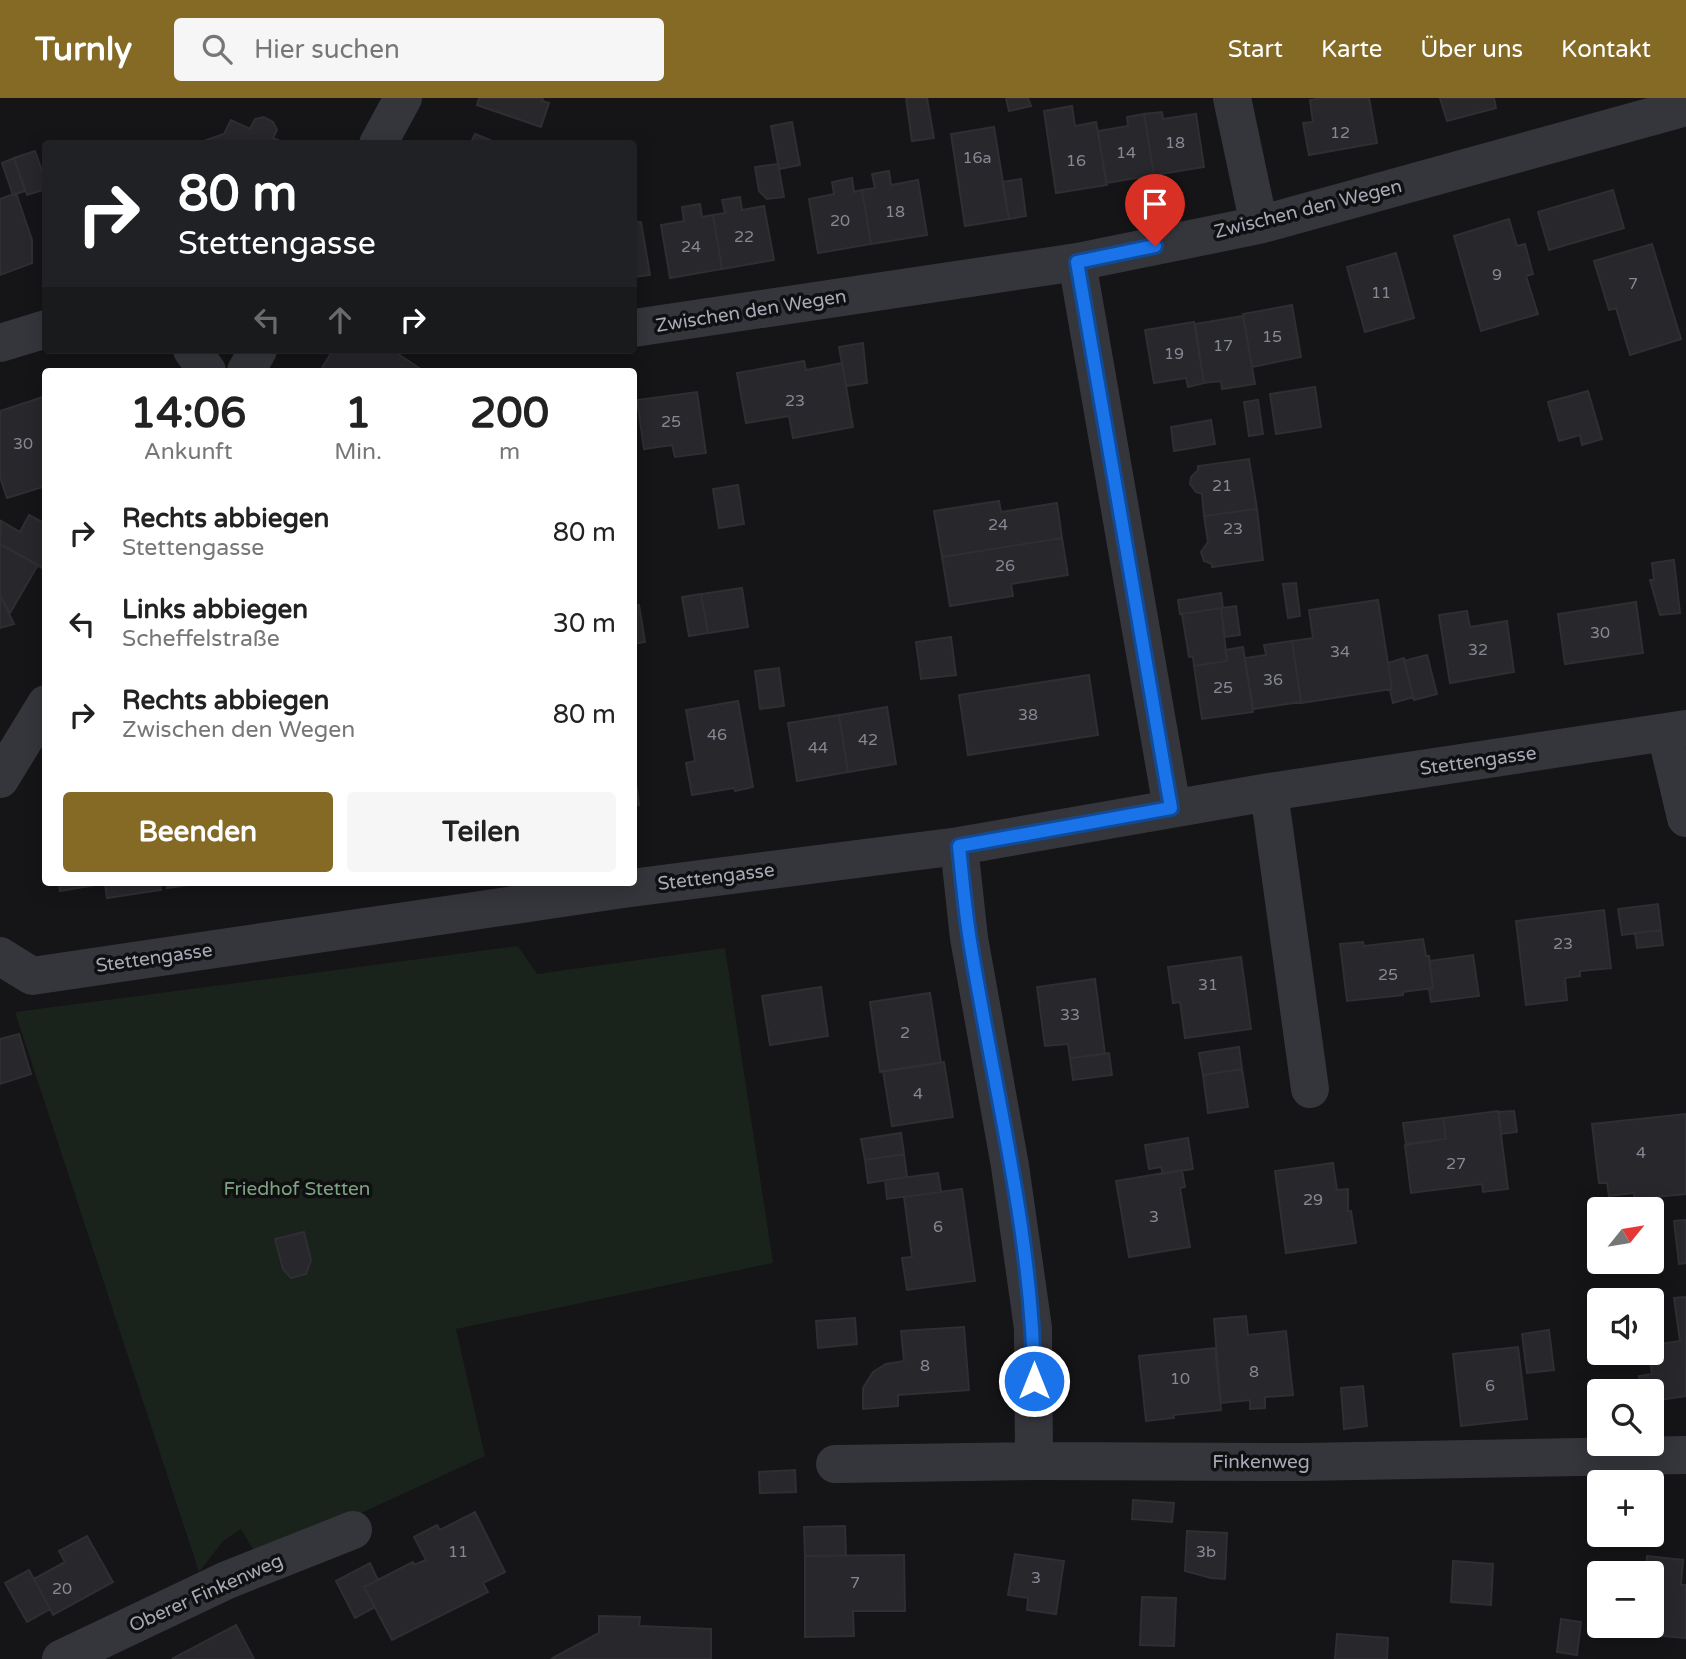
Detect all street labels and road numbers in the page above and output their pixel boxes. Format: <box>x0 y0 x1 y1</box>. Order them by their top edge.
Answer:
street label: Zwischen den Wegen <box>1212 175 1404 243</box>
street label: Zwischen den Wegen <box>654 285 848 337</box>
street label: Stettengasse <box>1418 742 1538 780</box>
street label: Stettengasse <box>656 859 776 895</box>
street label: Stettengasse <box>94 939 214 977</box>
street label: Finkenweg <box>1212 1451 1310 1473</box>
street label: Oberer Finkenweg <box>126 1549 286 1637</box>

